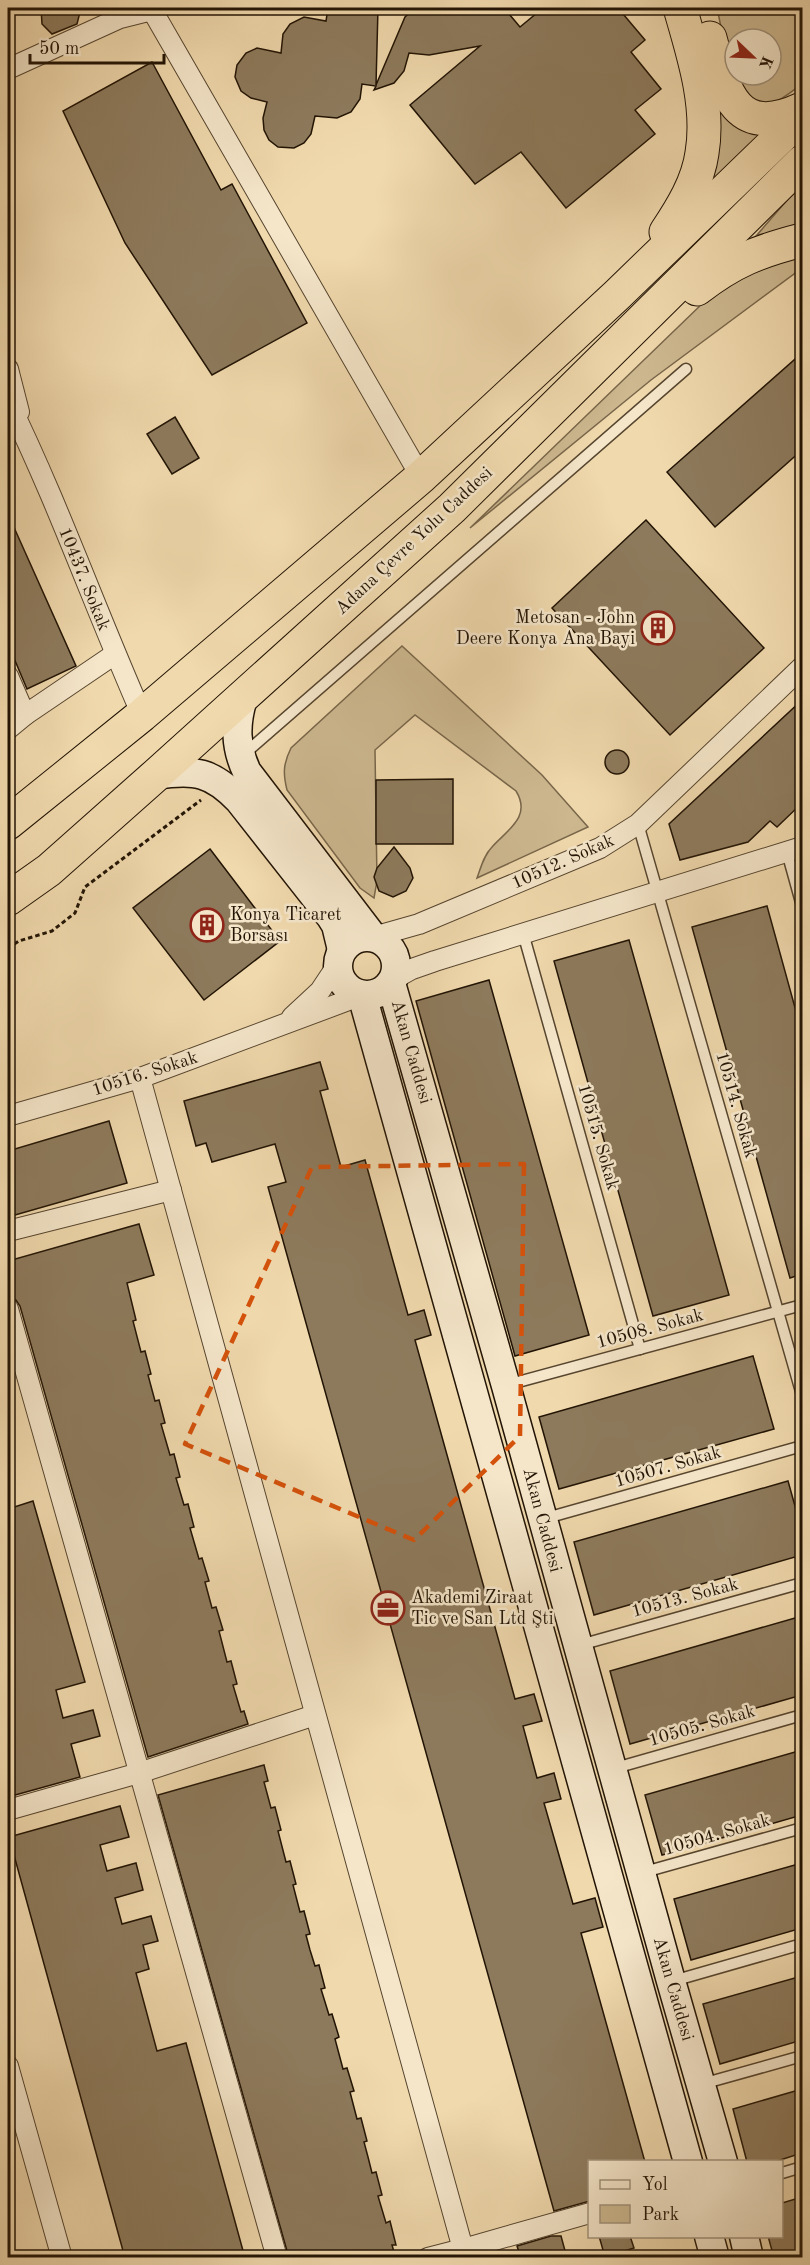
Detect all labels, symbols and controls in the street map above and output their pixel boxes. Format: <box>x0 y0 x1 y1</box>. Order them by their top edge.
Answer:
scale bar <box>30 27 164 65</box>
north arrow <box>723 27 783 87</box>
text: 50 m <box>39 40 79 58</box>
text: K <box>755 53 775 71</box>
street label: Adana Çevre Yolu Caddesi <box>332 464 496 618</box>
street label: 10437. Sokak <box>55 525 113 633</box>
place label: Metosan - John Deere Konya Ana Bayi <box>456 609 635 648</box>
building icon: Metosan - John Deere Konya Ana Bayi <box>640 610 676 646</box>
street label: 10512. Sokak <box>509 831 617 893</box>
place label: Konya Ticaret Borsası <box>230 906 342 945</box>
building icon: Konya Ticaret Borsası <box>189 907 225 943</box>
street label: Akan Caddesi <box>388 998 434 1106</box>
street label: 10516. Sokak <box>90 1048 200 1100</box>
street label: 10514. Sokak <box>712 1050 760 1160</box>
street label: 10515. Sokak <box>574 1082 622 1192</box>
street label: 10508. Sokak <box>595 1306 705 1352</box>
street label: 10507. Sokak <box>613 1443 723 1491</box>
street label: Akan Caddesi <box>519 1466 565 1574</box>
street label: 10513. Sokak <box>630 1575 740 1621</box>
place label: Akademi Ziraat Tic ve San Ltd Şti <box>411 1589 554 1628</box>
office icon: Akademi Ziraat Tic ve San Ltd Şti <box>370 1590 406 1626</box>
street label: 10505. Sokak <box>647 1702 757 1750</box>
street label: 10504. Sokak <box>662 1811 772 1859</box>
street label: Akan Caddesi <box>650 1935 696 2043</box>
legend <box>588 2160 783 2238</box>
text: Yol <box>642 2176 668 2194</box>
text: Park <box>642 2206 679 2224</box>

